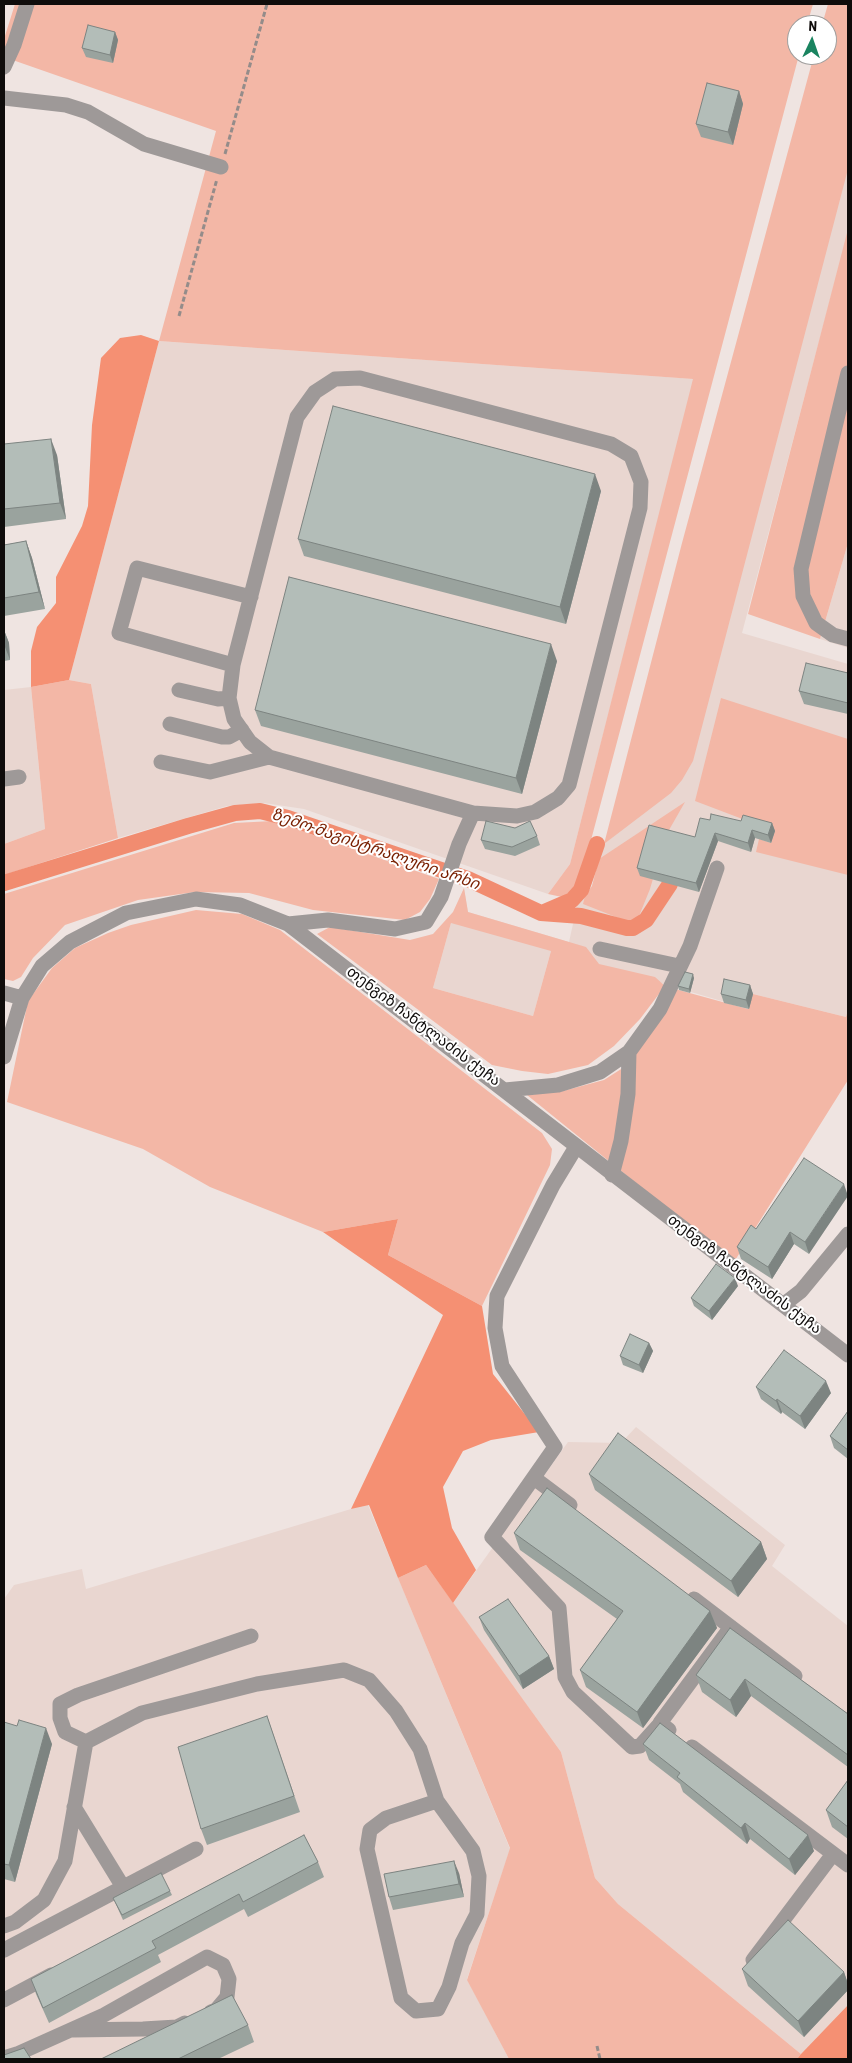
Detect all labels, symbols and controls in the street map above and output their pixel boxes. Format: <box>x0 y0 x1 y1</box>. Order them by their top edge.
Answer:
north arrow <box>787 15 837 65</box>
text: N <box>808 18 817 34</box>
water label: ზემო-მაგისტრალური არხი <box>268 805 482 895</box>
street label: თენგიზ ჩანტლაძის ქუჩა <box>343 963 503 1091</box>
street label: თენგიზ ჩანტლაძის ქუჩა <box>664 1211 824 1339</box>

